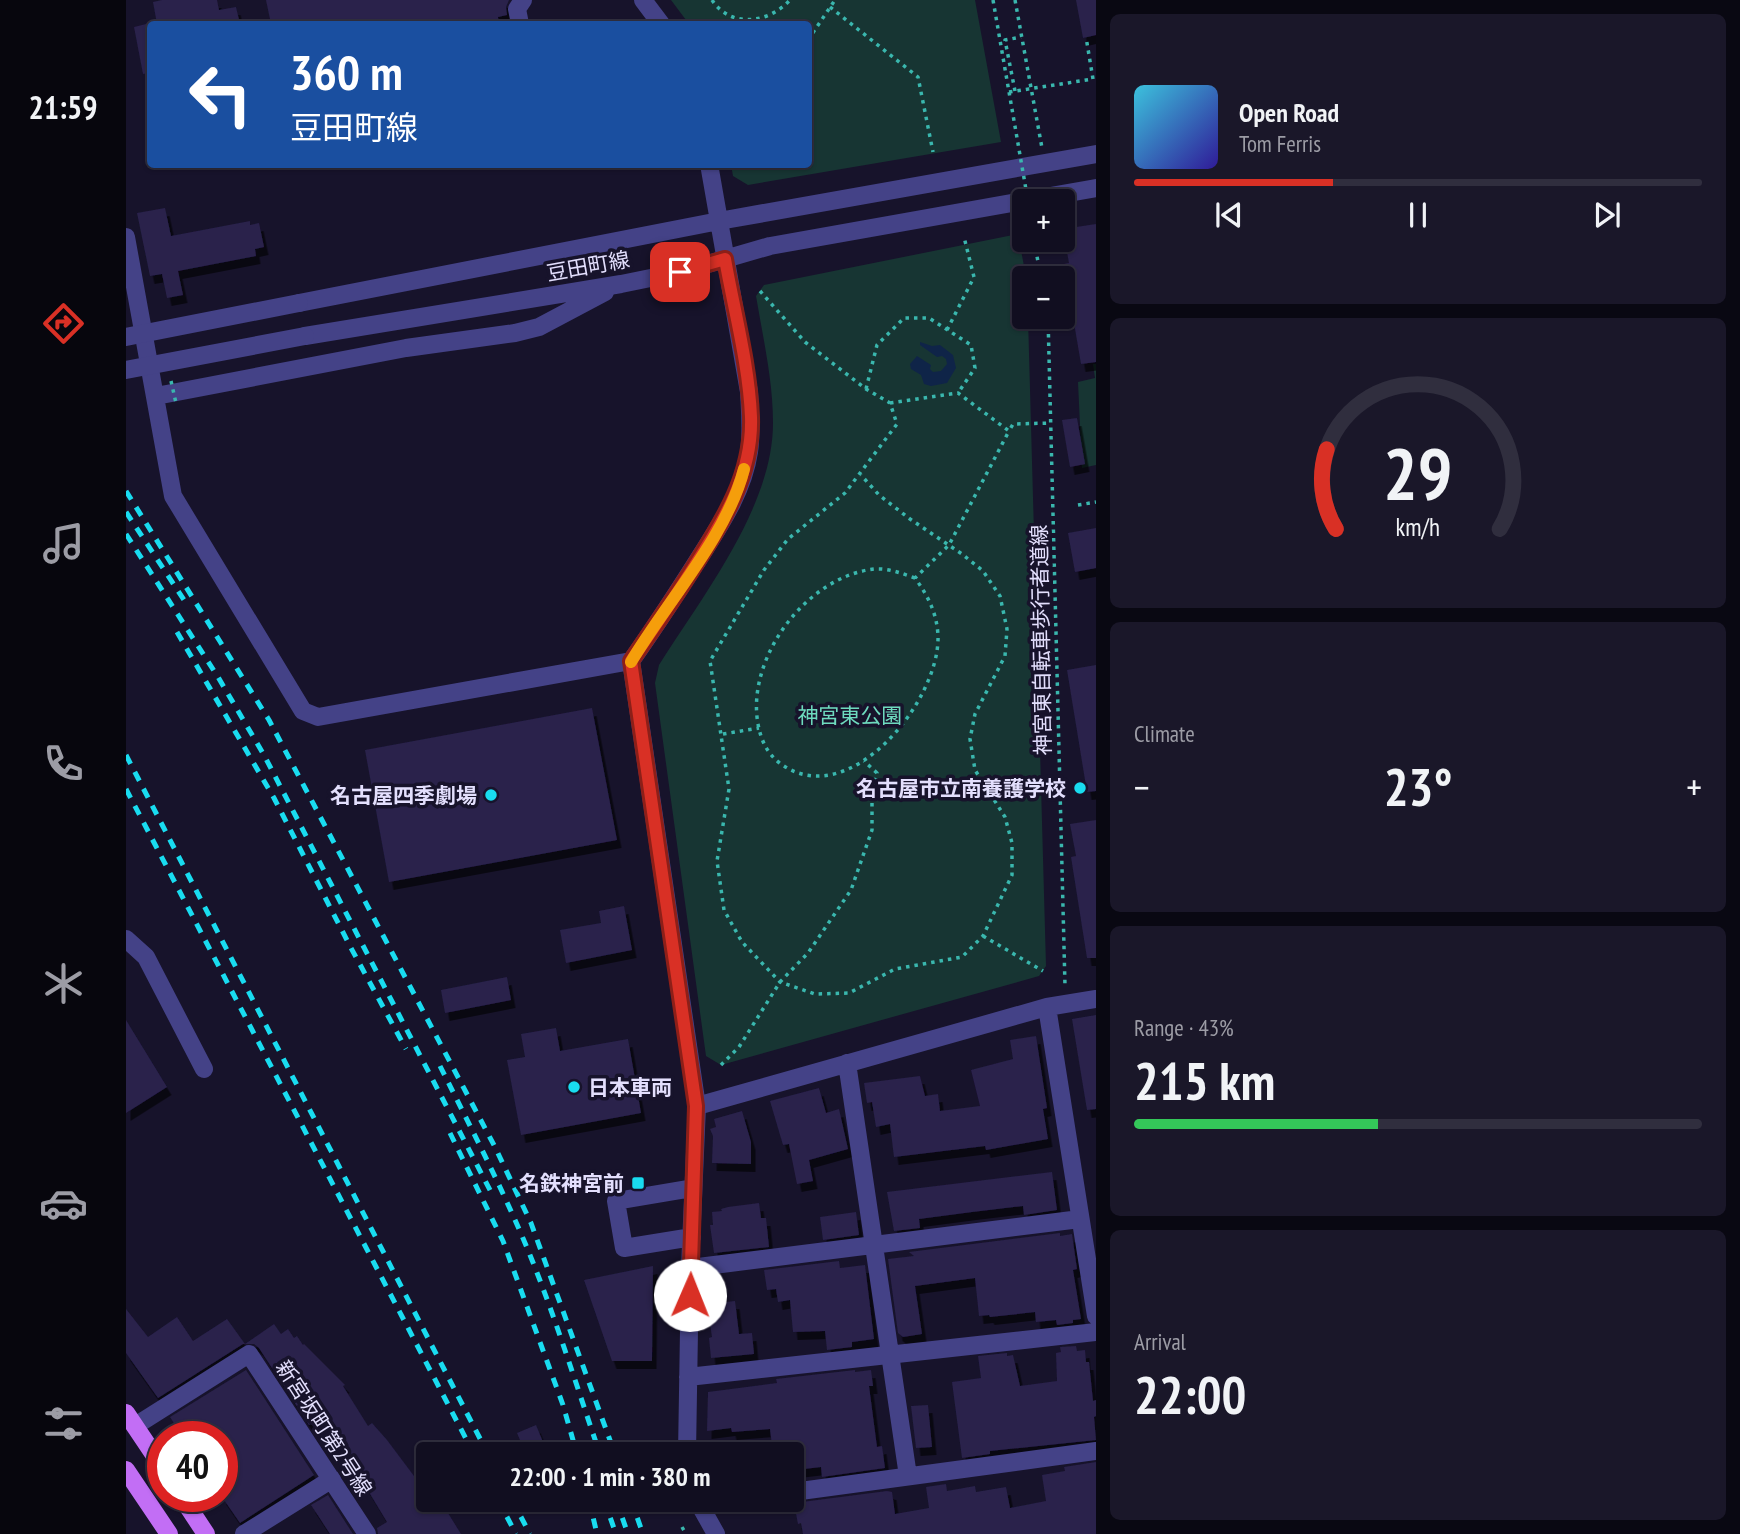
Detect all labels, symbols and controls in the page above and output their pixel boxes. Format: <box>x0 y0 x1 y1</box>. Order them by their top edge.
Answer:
text: 360 m <box>290 40 403 104</box>
icon: left <box>175 49 266 140</box>
text: 21:59 <box>28 86 98 128</box>
text: Open Road <box>1239 96 1339 129</box>
text: 豆田町線 <box>290 106 418 148</box>
text: Tom Ferris <box>1239 129 1321 158</box>
map controls <box>1012 189 1075 329</box>
button: + <box>1012 189 1075 252</box>
icon: previous <box>1210 196 1248 234</box>
icon: pause <box>1399 196 1437 234</box>
icon: next <box>1588 196 1626 234</box>
pin <box>650 242 710 302</box>
street label: 豆田町線 <box>544 245 632 287</box>
icon: arrive <box>661 253 699 291</box>
button: − <box>1012 266 1075 329</box>
icon: directions <box>39 299 88 348</box>
text: 29 <box>1383 425 1453 519</box>
text: km/h <box>1396 511 1440 543</box>
icon: music <box>39 519 88 568</box>
street label: 神宮東自転車歩行者道線 <box>1025 524 1057 756</box>
park label: 神宮東公園 <box>798 702 903 729</box>
text: Climate <box>1134 719 1195 748</box>
icon: phone <box>39 739 88 788</box>
text: 23° <box>1384 753 1452 820</box>
text: − <box>1134 762 1150 811</box>
text: + <box>1686 762 1702 811</box>
place label: 名古屋市立南養護学校 <box>856 775 1066 802</box>
marker: 名古屋市立南養護学校 <box>1072 780 1088 796</box>
place label: 名古屋四季劇場 <box>330 782 477 809</box>
marker: 名古屋四季劇場 <box>483 787 499 803</box>
icon: climate <box>39 959 88 1008</box>
text: Range · 43% <box>1134 1013 1234 1042</box>
text: 215 km <box>1134 1047 1275 1114</box>
place label: 日本車両 <box>588 1074 672 1101</box>
marker: 日本車両 <box>566 1079 582 1095</box>
place label: 名鉄神宮前 <box>519 1170 624 1197</box>
marker: 名鉄神宮前 <box>630 1175 646 1191</box>
icon: car <box>39 1179 88 1228</box>
position arrow <box>653 1258 727 1332</box>
text: Arrival <box>1134 1327 1186 1356</box>
street label: 新宮坂町第2号線 <box>270 1355 378 1501</box>
text: 22:00 <box>1134 1361 1246 1428</box>
icon: filters <box>39 1399 88 1448</box>
speed limit sign: 40 <box>147 1421 238 1512</box>
text: 22:00 · 1 min · 380 m <box>510 1460 710 1493</box>

